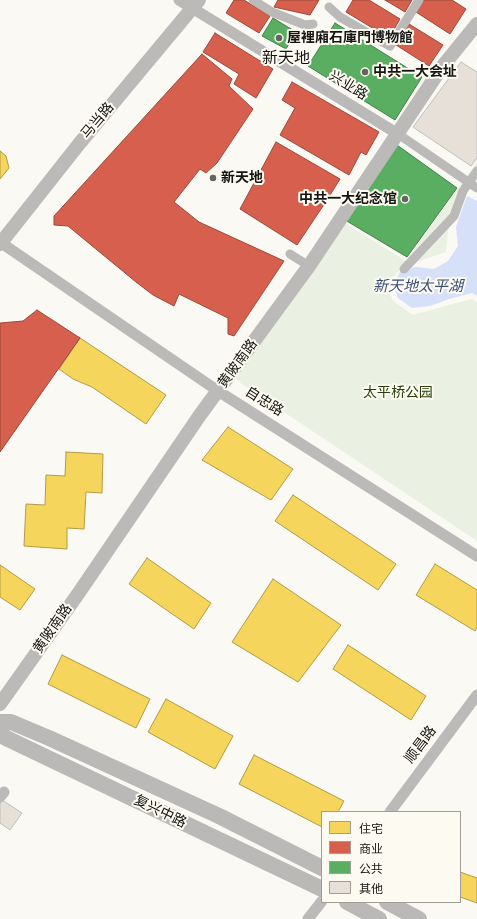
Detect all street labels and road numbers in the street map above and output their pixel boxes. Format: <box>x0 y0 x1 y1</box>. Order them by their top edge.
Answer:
street label: 兴业路 <box>326 68 370 104</box>
street label: 马当路 <box>78 100 118 142</box>
street label: 黄陂南路 <box>215 336 261 392</box>
street label: 自忠路 <box>242 384 286 420</box>
street label: 黄陂南路 <box>30 601 76 657</box>
street label: 顺昌路 <box>402 723 440 767</box>
street label: 复兴中路 <box>131 792 189 832</box>

